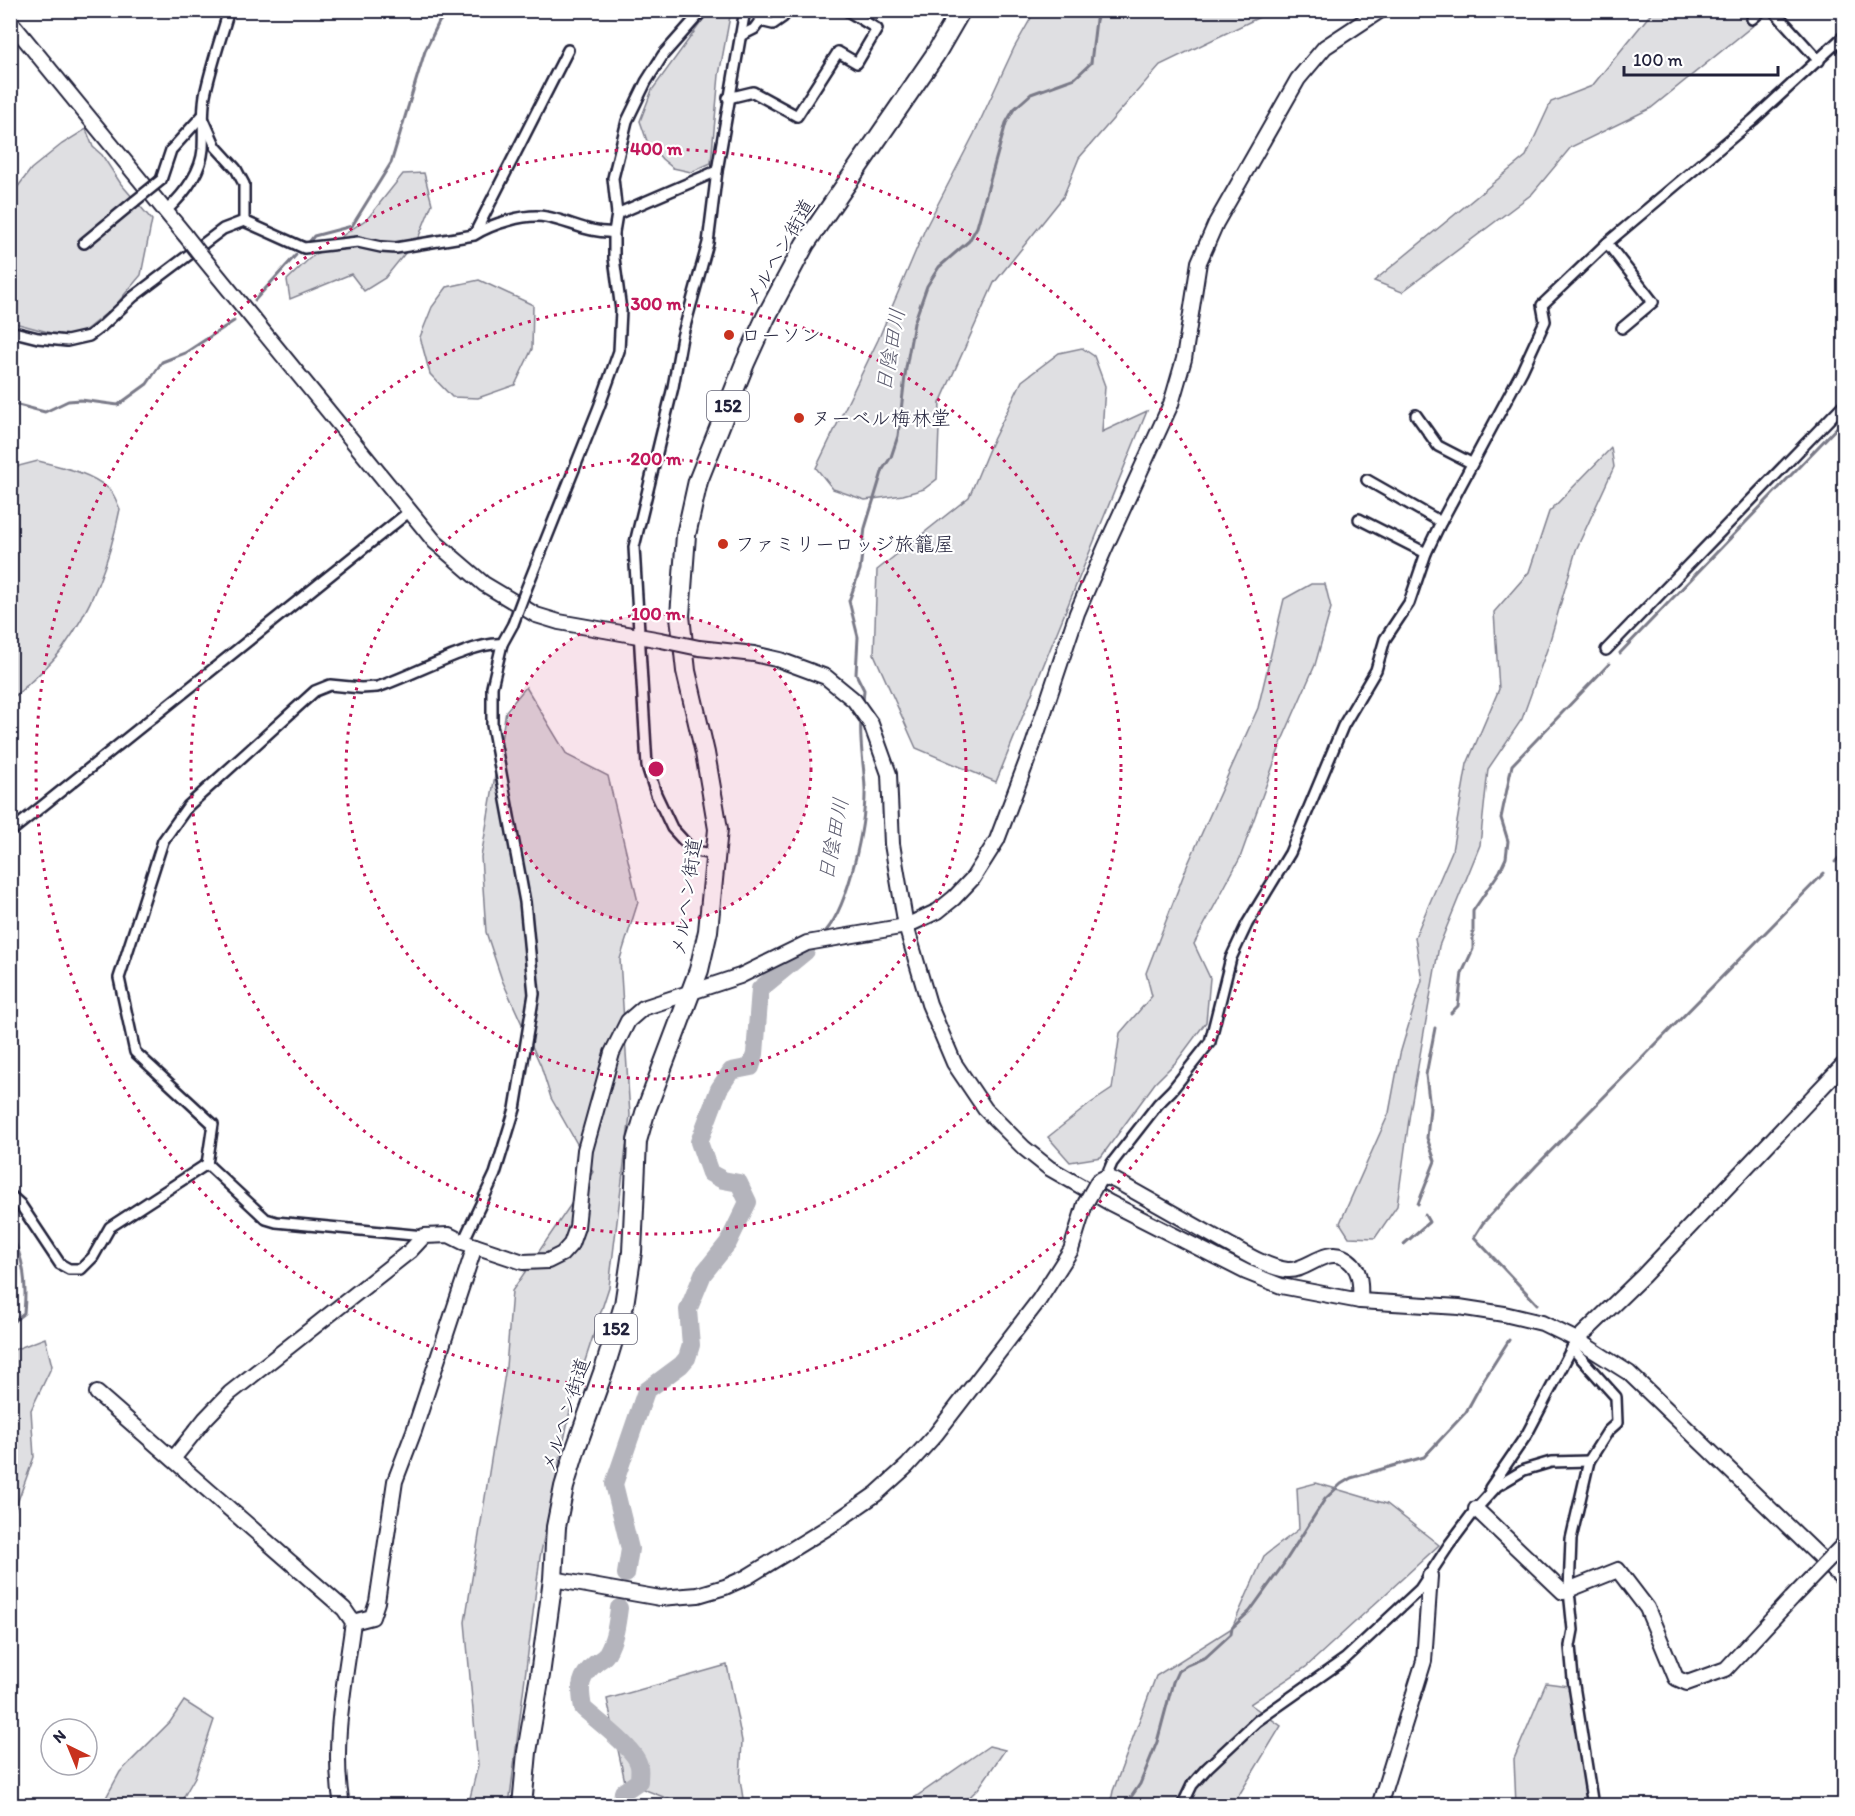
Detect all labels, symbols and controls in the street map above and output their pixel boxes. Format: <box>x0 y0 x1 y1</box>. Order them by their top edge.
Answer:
scale bar <box>1624 39 1778 77</box>
text: 100 m <box>1633 49 1683 71</box>
text: 400 m <box>630 138 683 160</box>
street label: メルヘン街道 <box>739 194 819 310</box>
text: 300 m <box>630 293 682 315</box>
water label: 日陰田川 <box>870 306 910 394</box>
place label: ローソン <box>741 323 821 347</box>
marker: ローソン <box>722 328 736 342</box>
road number: 152 <box>707 391 749 421</box>
place label: ヌーベル梅林堂 <box>811 406 951 430</box>
marker: ヌーベル梅林堂 <box>792 411 806 425</box>
text: 200 m <box>631 448 682 470</box>
place label: ファミリーロッジ旅籠屋 <box>735 532 954 556</box>
marker: ファミリーロッジ旅籠屋 <box>716 537 730 551</box>
text: 100 m <box>631 603 682 625</box>
centre of rings <box>646 759 666 779</box>
water label: 日陰田川 <box>813 795 853 883</box>
street label: メルヘン街道 <box>666 836 706 958</box>
road number: 152 <box>595 1314 637 1344</box>
street label: メルヘン街道 <box>535 1354 595 1476</box>
north arrow <box>39 1717 99 1777</box>
text: N <box>49 1726 70 1747</box>

